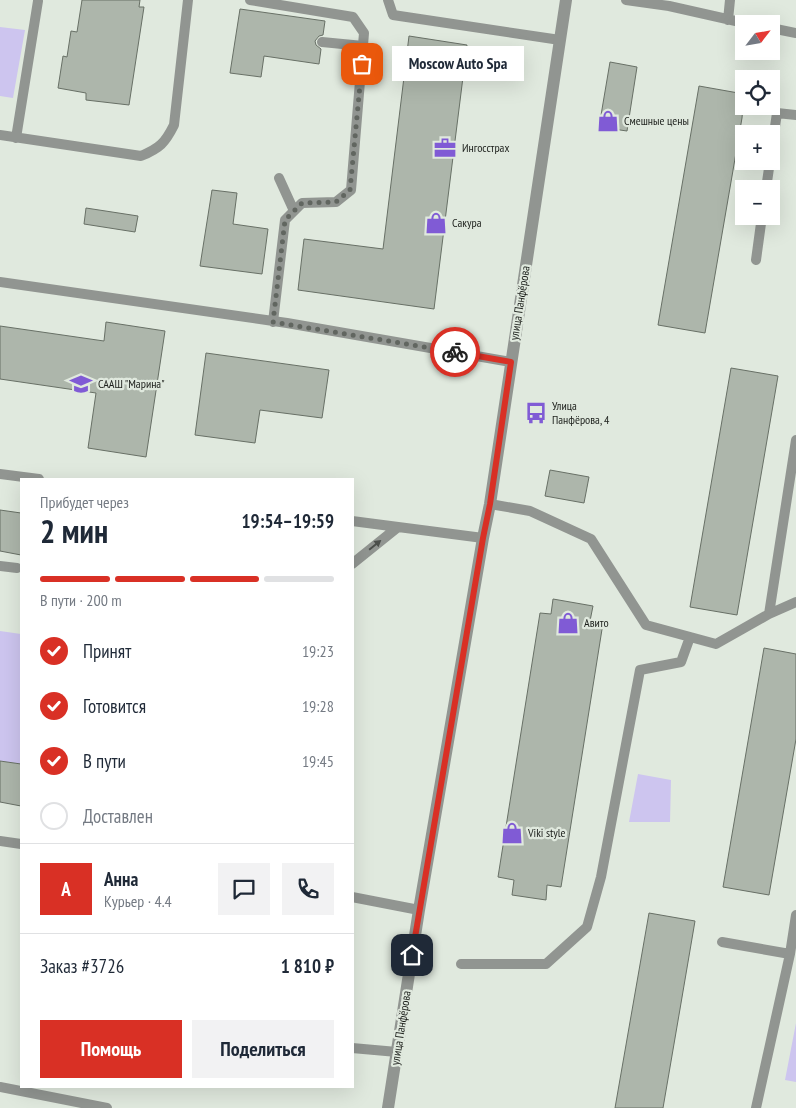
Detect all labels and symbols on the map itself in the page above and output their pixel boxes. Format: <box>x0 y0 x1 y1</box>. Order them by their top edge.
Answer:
north arrow <box>735 15 780 60</box>
pin <box>341 43 383 85</box>
callout: Moscow Auto Spa <box>392 46 524 82</box>
shop icon: Смешные цены <box>595 108 621 134</box>
place label: Смешные цены <box>624 113 689 128</box>
office icon: Ингосстрах <box>432 135 458 161</box>
place label: Ингосстрах <box>462 140 509 155</box>
shop icon: Сакура <box>423 210 449 236</box>
place label: Сакура <box>452 215 482 230</box>
street label: улица Панфёрова <box>506 264 533 341</box>
courier <box>430 327 480 377</box>
school or university icon: СААШ "Марина" <box>68 371 94 397</box>
place label: СААШ "Марина" <box>98 376 165 391</box>
place label: Улица Панфёрова, 4 <box>552 398 610 427</box>
bus stop icon: Улица Панфёрова, 4 <box>523 400 549 426</box>
one-way arrow <box>368 540 381 551</box>
shop icon: Авито <box>555 610 581 636</box>
place label: Авито <box>584 615 609 630</box>
shop icon: Viki style <box>499 820 525 846</box>
place label: Viki style <box>527 825 566 840</box>
pin <box>391 934 433 976</box>
street label: улица Панфёрова <box>387 989 414 1066</box>

